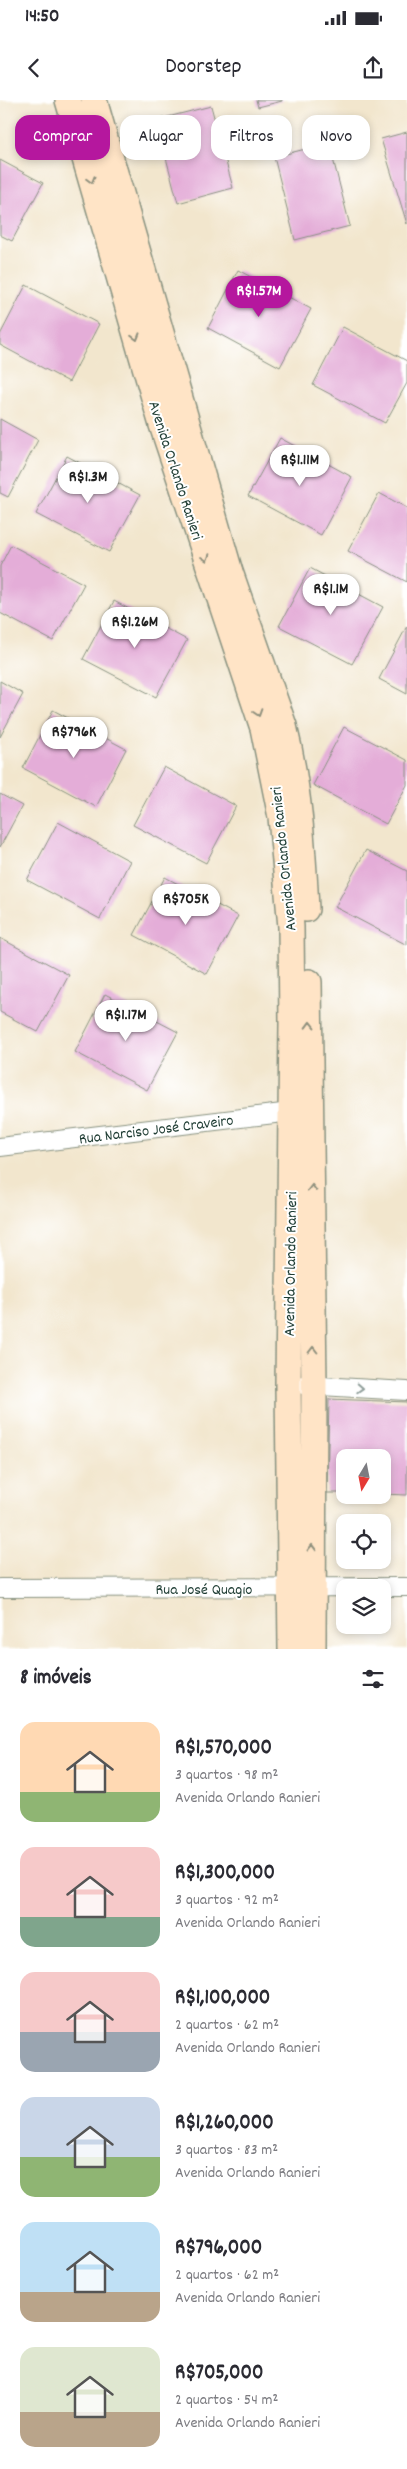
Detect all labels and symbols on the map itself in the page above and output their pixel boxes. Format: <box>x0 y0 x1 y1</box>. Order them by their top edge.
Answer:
one-way arrow <box>86 176 96 184</box>
pin: R$1.57M <box>213 276 305 318</box>
one-way arrow <box>131 332 141 340</box>
street label: Avenida Orlando Ranieri <box>141 398 208 543</box>
pin: R$1.11M <box>254 444 346 487</box>
pin: R$1.3M <box>47 462 129 504</box>
one-way arrow <box>200 554 210 562</box>
pin: R$1.1M <box>290 574 372 616</box>
pin: R$1.26M <box>89 606 181 649</box>
one-way arrow <box>252 708 262 716</box>
pin: R$796K <box>33 716 115 759</box>
street label: Avenida Orlando Ranieri <box>265 785 304 932</box>
pin: R$705K <box>145 884 227 926</box>
pin: R$1.17M <box>80 1000 172 1042</box>
one-way arrow <box>305 1021 315 1029</box>
street label: Rua Narciso José Craveiro <box>78 1110 235 1151</box>
one-way arrow <box>307 1184 317 1192</box>
street label: Avenida Orlando Ranieri <box>279 1191 304 1337</box>
one-way arrow <box>308 1346 319 1354</box>
one-way arrow <box>357 1382 365 1393</box>
north arrow <box>336 1449 391 1504</box>
one-way arrow <box>307 1544 317 1552</box>
street label: Rua José Quagio <box>156 1579 252 1602</box>

